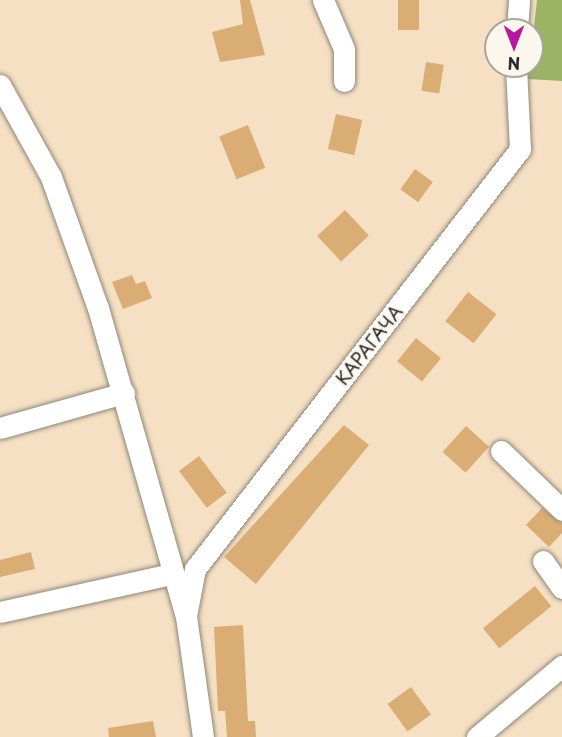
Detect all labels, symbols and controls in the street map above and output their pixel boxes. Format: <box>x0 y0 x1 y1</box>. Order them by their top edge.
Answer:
north arrow <box>484 18 544 78</box>
text: N <box>508 52 520 76</box>
street label: КАРАГАЧА <box>331 301 407 389</box>

